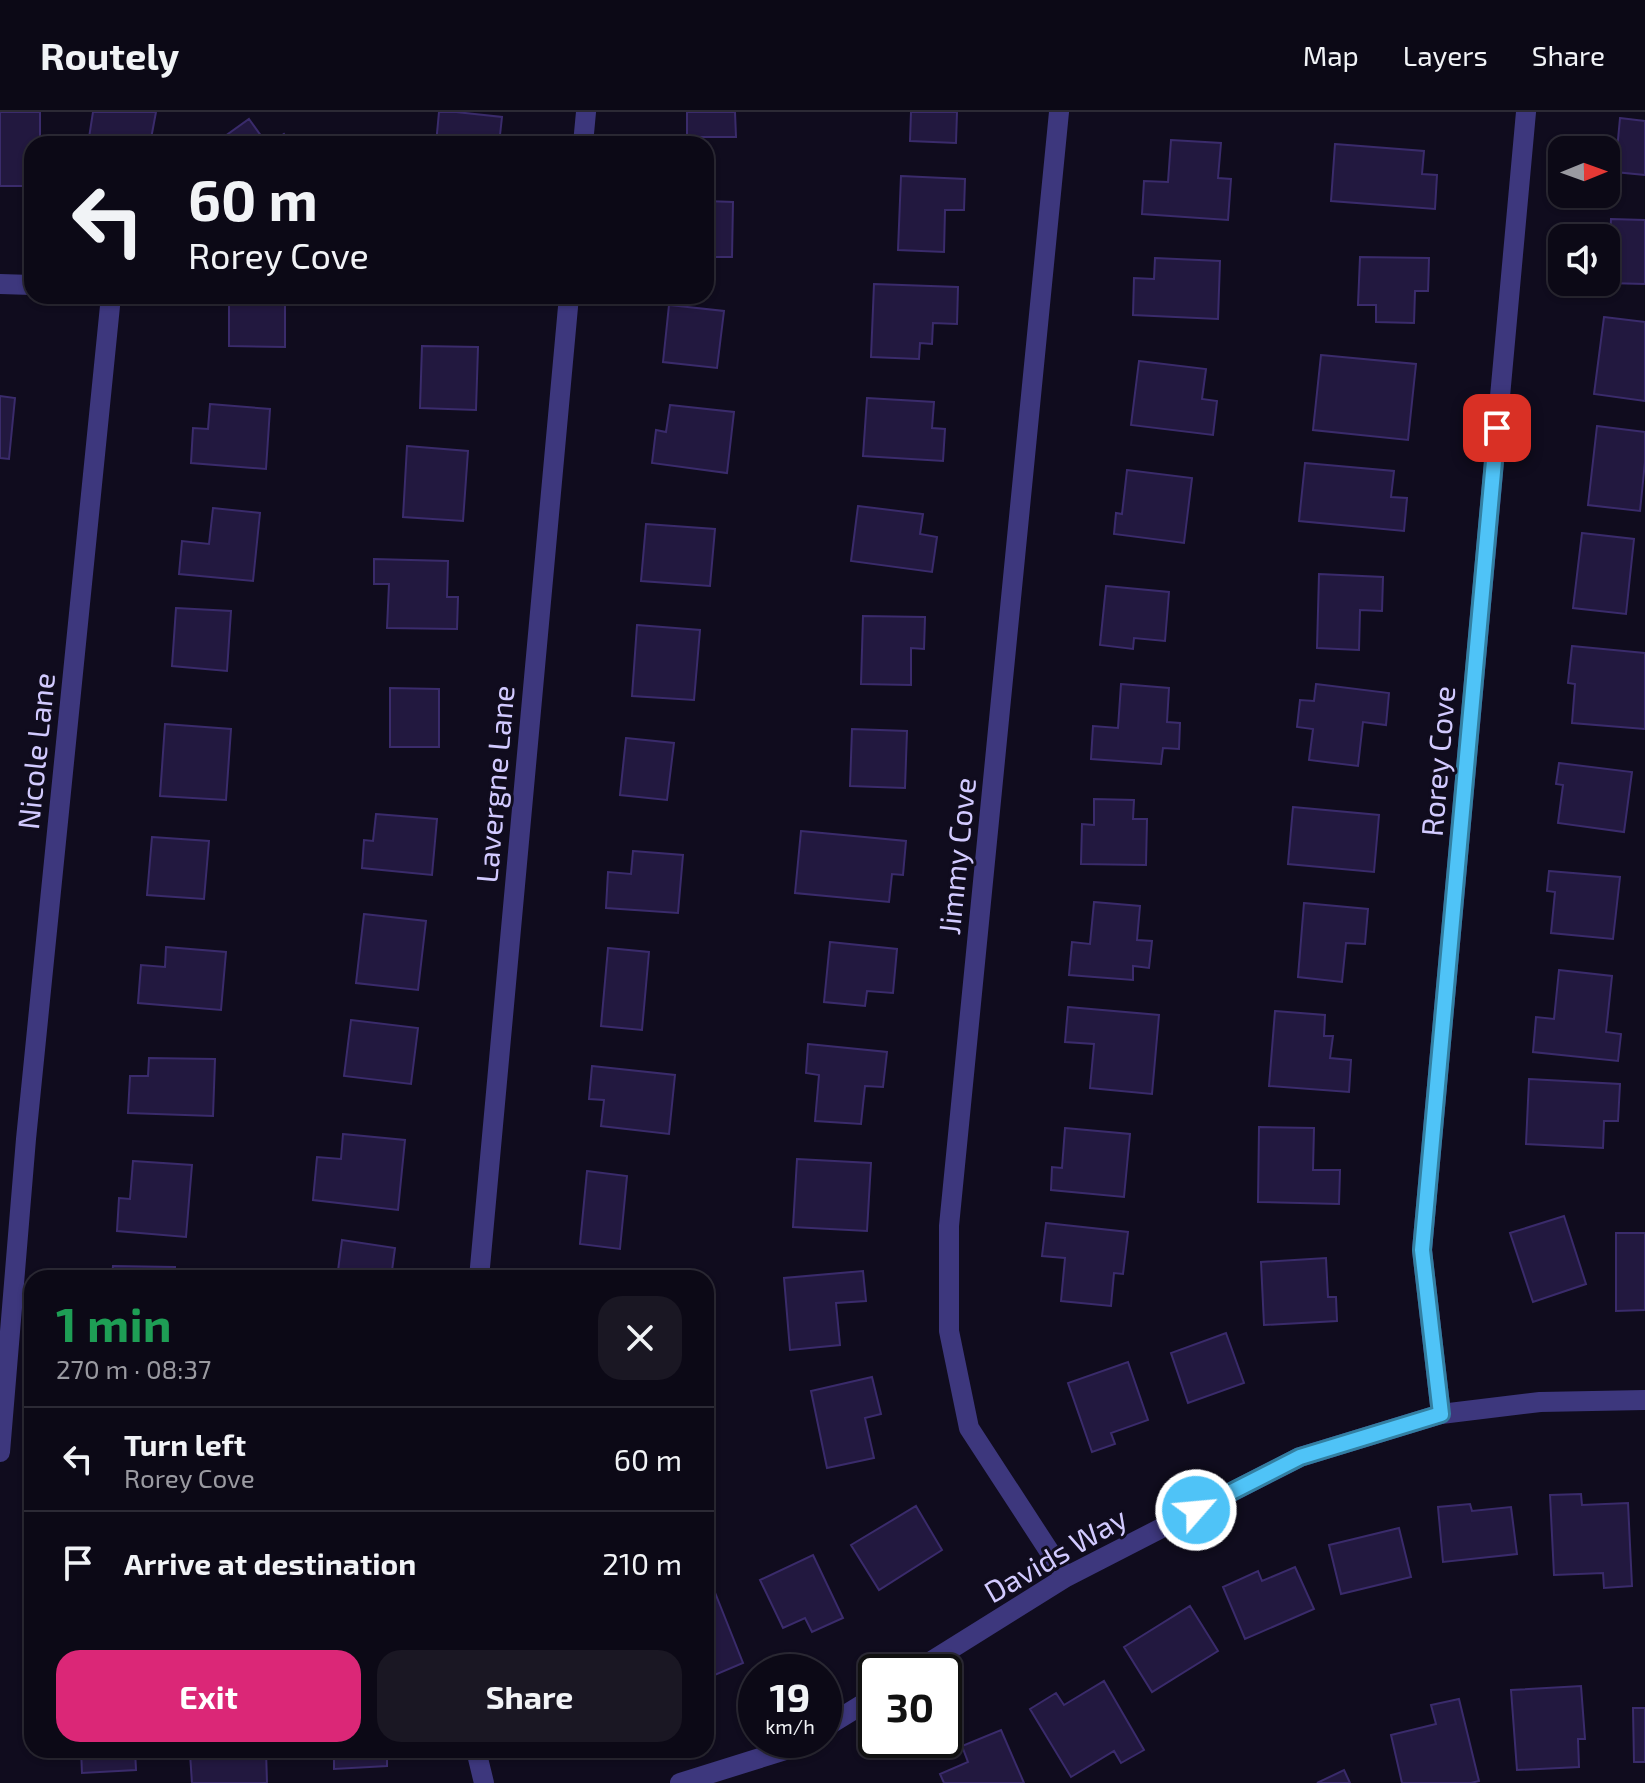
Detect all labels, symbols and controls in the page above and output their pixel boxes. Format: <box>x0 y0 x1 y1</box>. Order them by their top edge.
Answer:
text: Routely <box>40 32 179 78</box>
text: Map <box>1303 38 1359 72</box>
text: Layers <box>1403 38 1488 72</box>
text: Share <box>1532 38 1605 72</box>
north arrow <box>1548 136 1620 208</box>
map controls <box>1548 136 1620 296</box>
text: 60 m <box>188 165 318 232</box>
icon: left <box>56 168 160 272</box>
button: sound <box>1548 224 1620 296</box>
text: Rorey Cove <box>188 233 369 276</box>
pin <box>1463 394 1531 462</box>
icon: arrive <box>1475 406 1519 450</box>
street label: Nicole Lane <box>9 671 61 831</box>
street label: Lavergne Lane <box>467 684 521 884</box>
street label: Rorey Cove <box>1412 684 1462 838</box>
street label: Jimmy Cove <box>930 776 982 936</box>
text: 1 min <box>56 1294 172 1352</box>
button: close <box>598 1296 682 1380</box>
text: 270 m · 08:37 <box>56 1353 211 1384</box>
text: Turn left <box>124 1426 246 1462</box>
icon: left <box>56 1437 100 1481</box>
text: 60 m <box>614 1441 682 1477</box>
text: Rorey Cove <box>124 1462 255 1493</box>
position arrow <box>1154 1468 1238 1552</box>
street label: Davids Way <box>977 1499 1133 1609</box>
icon: arrive <box>56 1541 100 1585</box>
text: Arrive at destination <box>124 1545 416 1581</box>
text: 210 m <box>602 1545 682 1581</box>
button: Exit <box>56 1650 361 1742</box>
button: Share <box>377 1650 682 1742</box>
speed limit sign: 30 <box>858 1654 962 1758</box>
text: 19 <box>770 1672 810 1720</box>
text: km/h <box>765 1714 815 1738</box>

